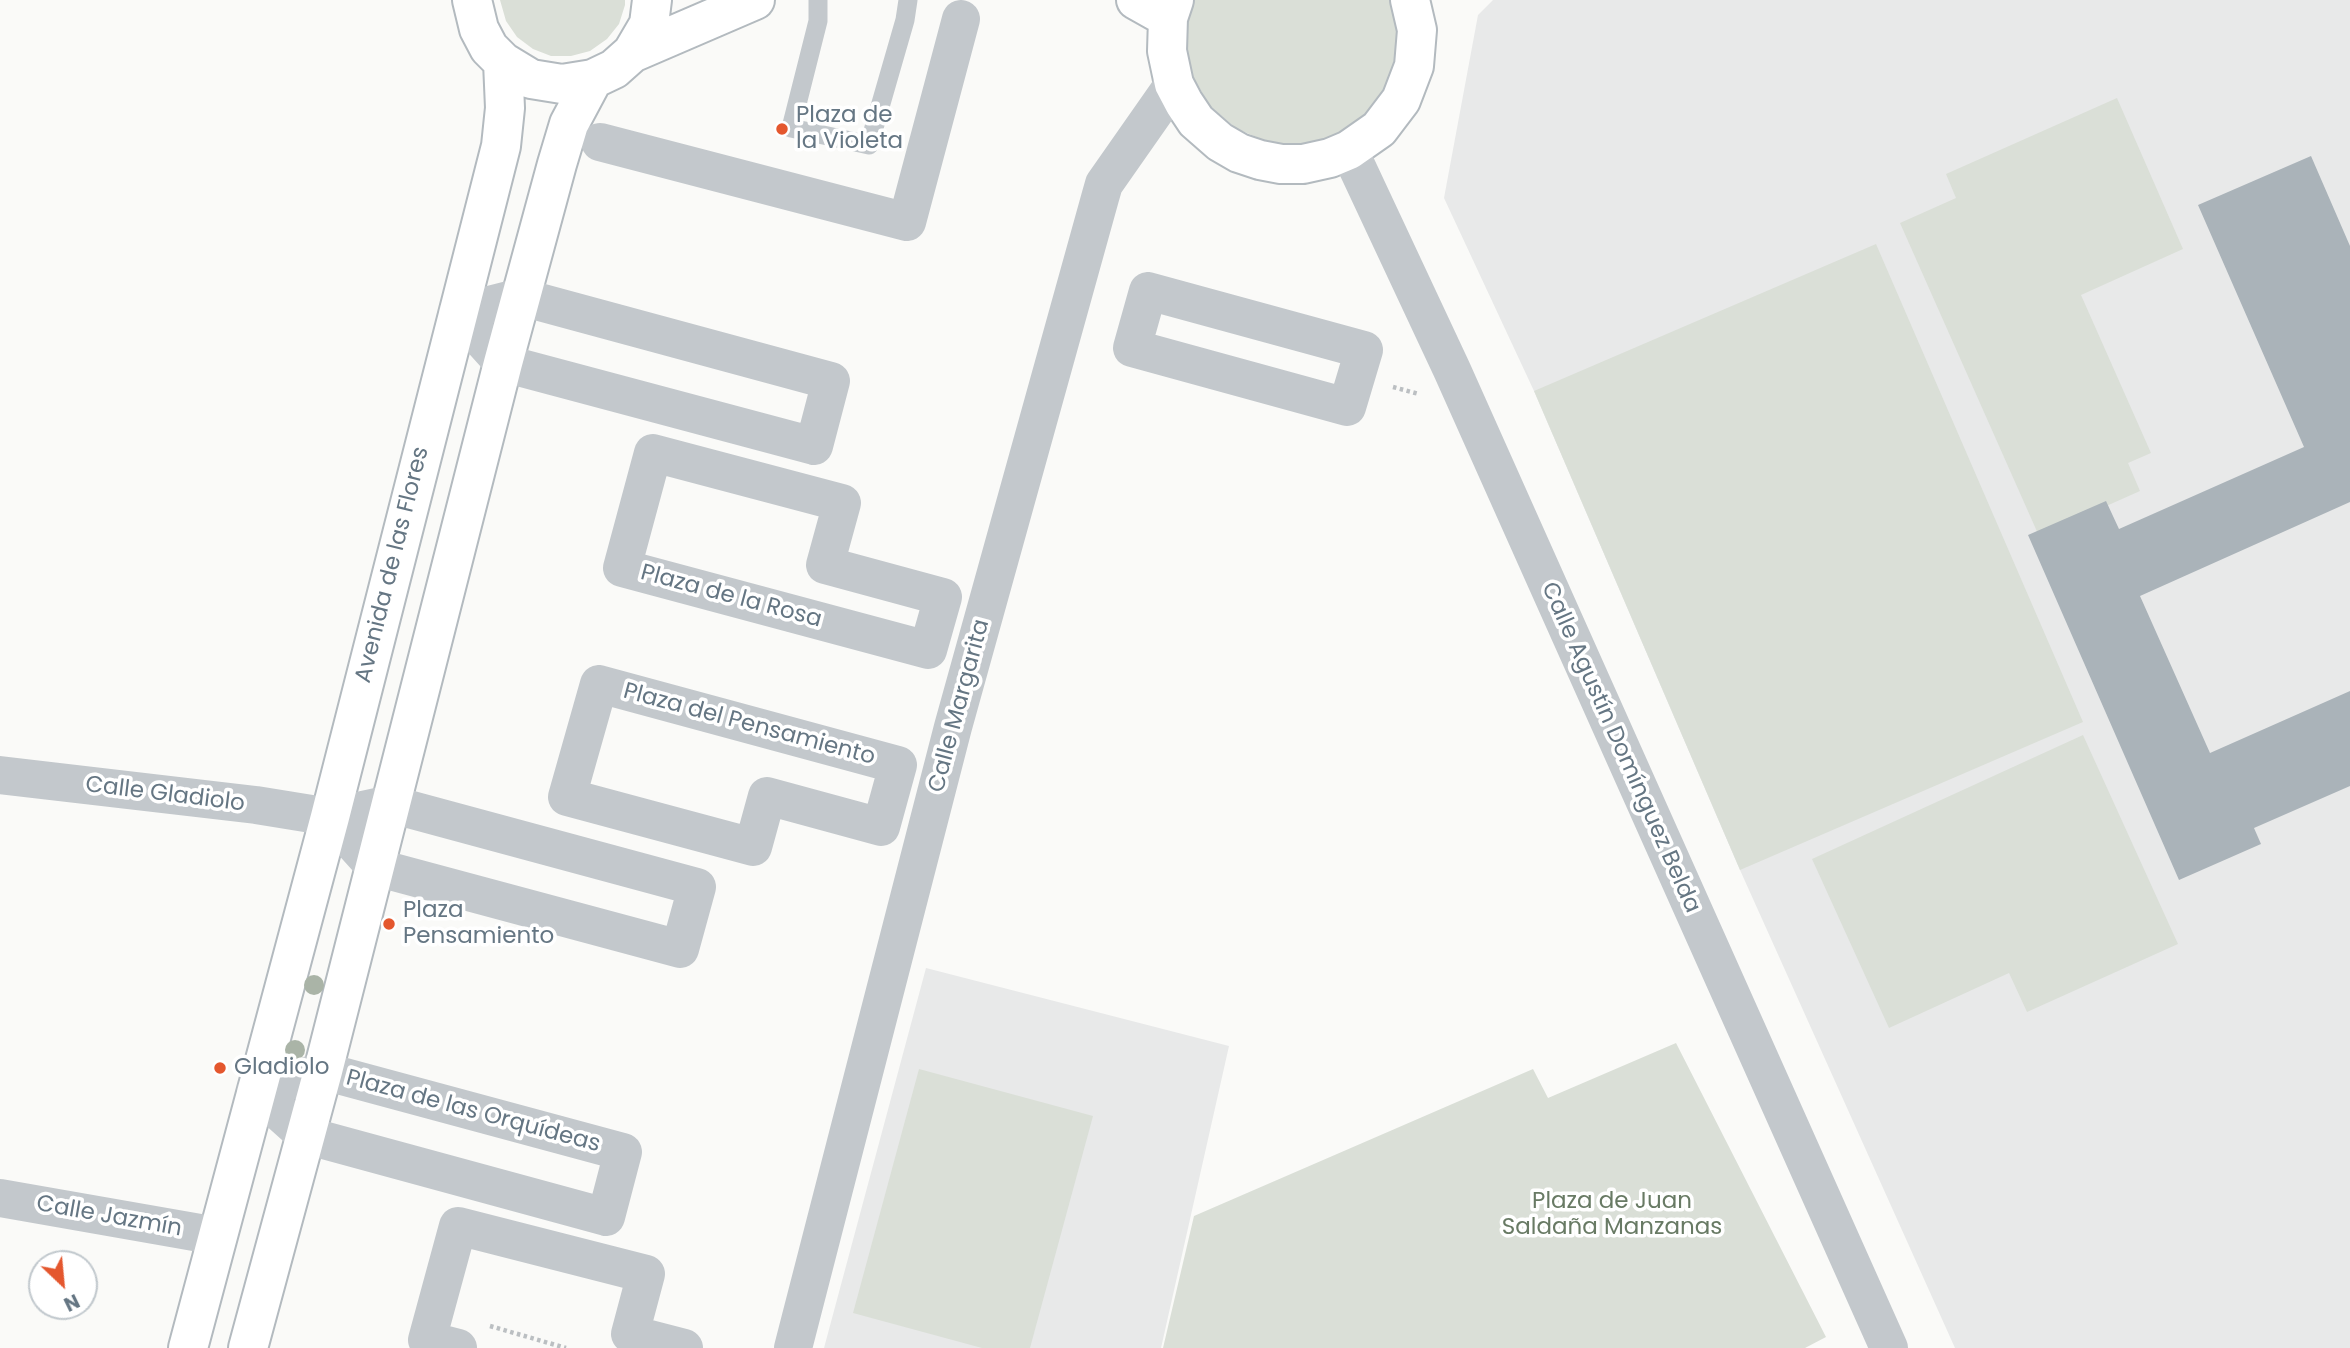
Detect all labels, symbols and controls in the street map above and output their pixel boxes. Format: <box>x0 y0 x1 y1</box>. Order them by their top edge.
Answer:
place label: Plaza de la Violeta <box>796 102 903 156</box>
marker: Plaza de la Violeta <box>774 121 790 137</box>
street label: Avenida de las Flores <box>350 444 436 686</box>
street label: Plaza de la Rosa <box>637 560 825 634</box>
street label: Calle Agustín Domínguez Belda <box>1534 578 1706 918</box>
street label: Calle Margarita <box>924 616 996 796</box>
street label: Plaza del Pensamiento <box>620 678 878 772</box>
street label: Calle Gladiolo <box>84 772 246 818</box>
place label: Plaza Pensamiento <box>403 897 554 951</box>
marker: Plaza Pensamiento <box>381 916 397 932</box>
place label: Gladiolo <box>234 1054 329 1082</box>
marker: Gladiolo <box>212 1060 228 1076</box>
street label: Plaza de las Orquídeas <box>343 1065 603 1159</box>
park label: Plaza de Juan Saldaña Manzanas <box>1502 1188 1722 1242</box>
street label: Calle Jazmín <box>34 1191 184 1243</box>
north arrow <box>28 1250 98 1320</box>
text: N <box>59 1287 84 1318</box>

